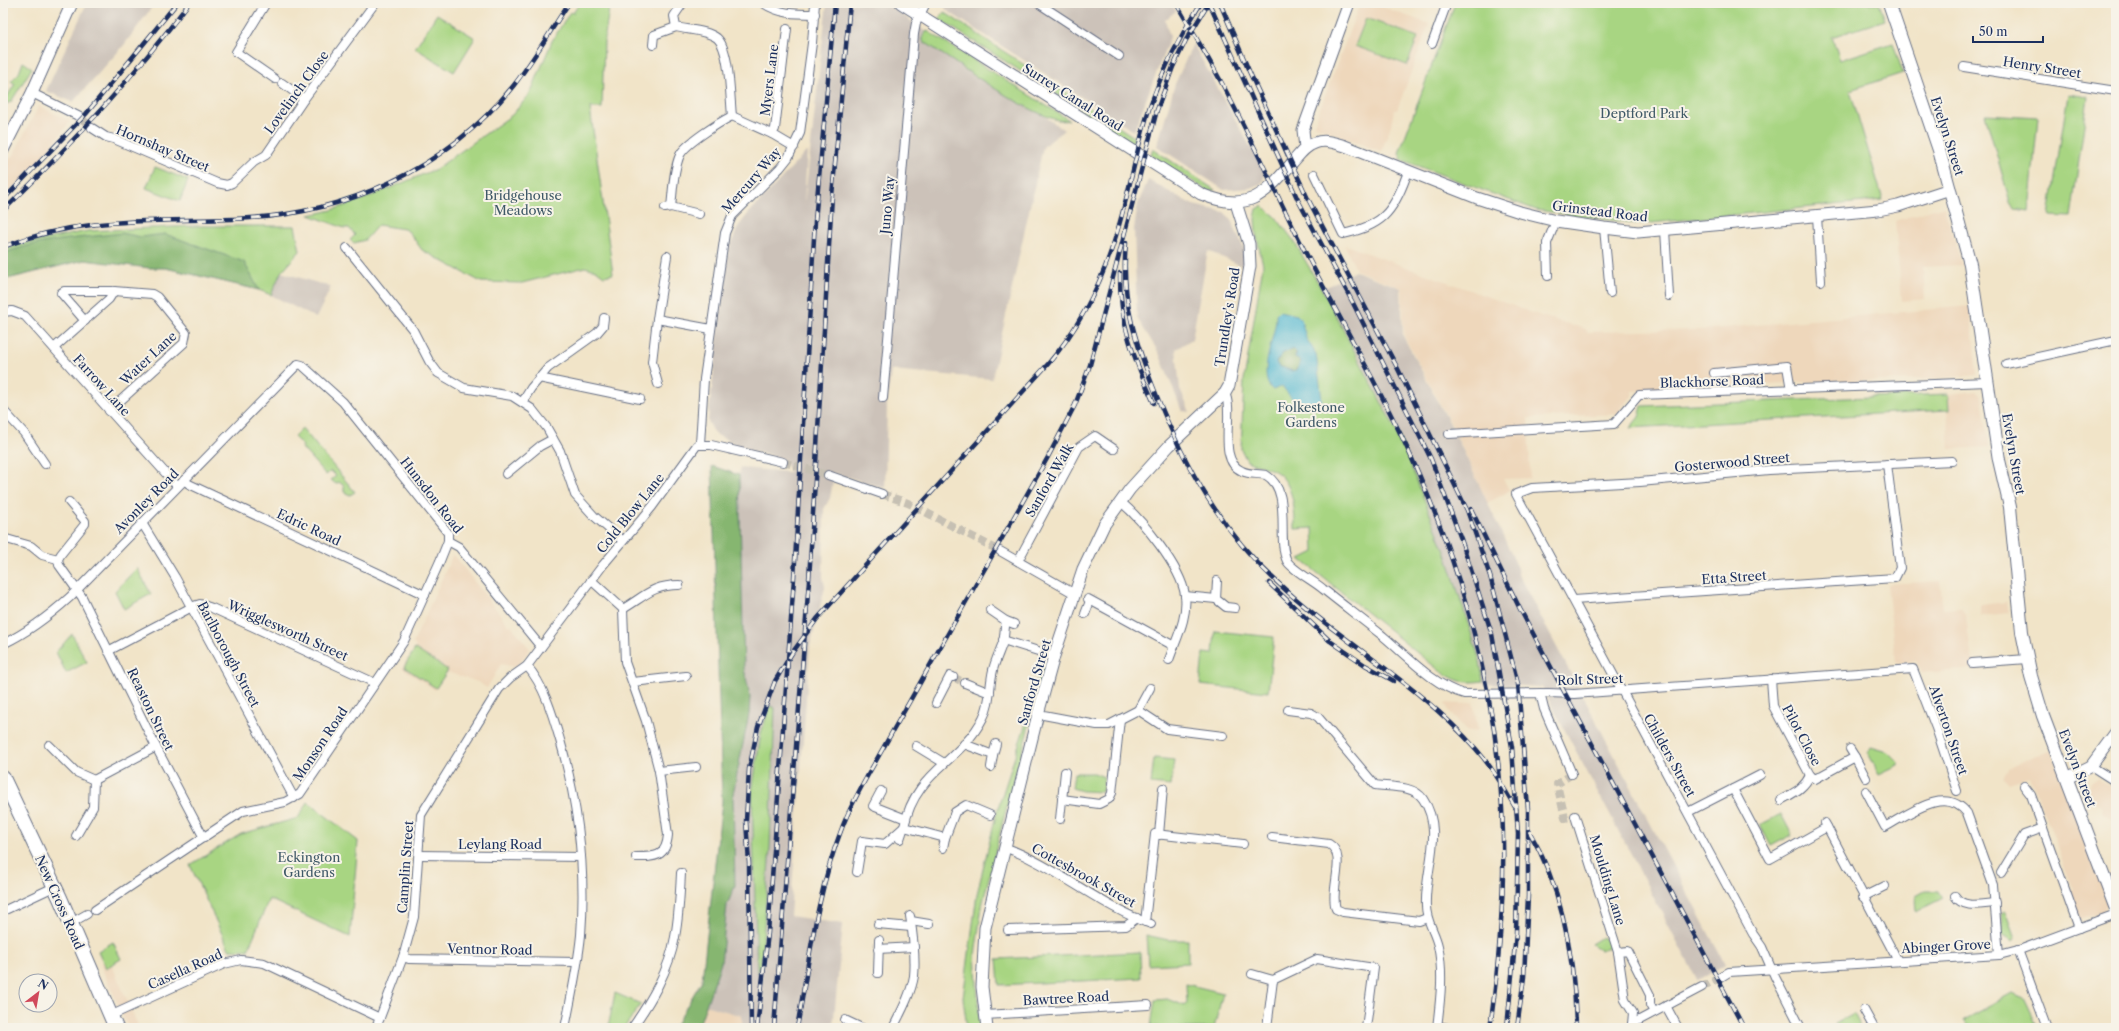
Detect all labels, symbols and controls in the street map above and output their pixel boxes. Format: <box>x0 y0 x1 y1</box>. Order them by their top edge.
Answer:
scale bar <box>1973 18 2043 44</box>
text: 50 m <box>1979 24 2008 39</box>
street label: Myers Lane <box>757 43 781 117</box>
street label: Lovelinch Close <box>260 47 332 137</box>
street label: Henry Street <box>2002 53 2083 81</box>
street label: Surrey Canal Road <box>1020 60 1126 134</box>
street label: Evelyn Street <box>1928 94 1968 178</box>
park label: Deptford Park <box>1600 105 1688 121</box>
street label: Hornshay Street <box>114 121 212 175</box>
street label: Mercury Way <box>718 143 785 216</box>
street label: Juno Way <box>876 174 898 237</box>
park label: Bridgehouse Meadows <box>484 187 562 218</box>
street label: Grinstead Road <box>1551 197 1649 225</box>
street label: Trundley's Road <box>1211 266 1243 368</box>
street label: Water Lane <box>116 328 180 389</box>
street label: Farrow Lane <box>70 351 134 419</box>
street label: Blackhorse Road <box>1660 371 1764 391</box>
park label: Folkestone Gardens <box>1277 399 1345 430</box>
street label: Evelyn Street <box>1999 412 2029 496</box>
street label: Sanford Walk <box>1021 440 1077 520</box>
street label: Gosterwood Street <box>1674 449 1791 475</box>
street label: Hunsdon Road <box>397 454 467 536</box>
street label: Avonley Road <box>110 465 182 537</box>
street label: Cold Blow Lane <box>593 470 667 556</box>
street label: Edric Road <box>274 505 344 549</box>
street label: Etta Street <box>1701 567 1767 587</box>
street label: Wrigglesworth Street <box>224 596 351 664</box>
street label: Barlborough Street <box>194 598 264 710</box>
street label: Sanford Street <box>1014 637 1054 727</box>
street label: Reaston Street <box>124 665 178 753</box>
street label: Rolt Street <box>1557 670 1624 688</box>
street label: Alverton Street <box>1926 682 1972 777</box>
street label: Pilot Close <box>1779 702 1825 768</box>
street label: Monson Road <box>289 704 351 784</box>
street label: Childers Street <box>1641 711 1700 800</box>
street label: Evelyn Street <box>2056 727 2100 810</box>
street label: Camplin Street <box>394 820 416 914</box>
street label: Moulding Lane <box>1587 833 1629 927</box>
street label: Leylang Road <box>458 836 542 852</box>
street label: Cottesbrook Street <box>1029 840 1139 910</box>
park label: Eckington Gardens <box>278 849 340 880</box>
street label: New Cross Road <box>32 852 88 952</box>
street label: Abinger Grove <box>1900 936 1991 956</box>
street label: Ventnor Road <box>446 940 533 958</box>
street label: Casella Road <box>145 945 225 993</box>
north arrow <box>18 973 58 1013</box>
text: N <box>35 976 51 993</box>
street label: Bawtree Road <box>1022 988 1110 1008</box>

